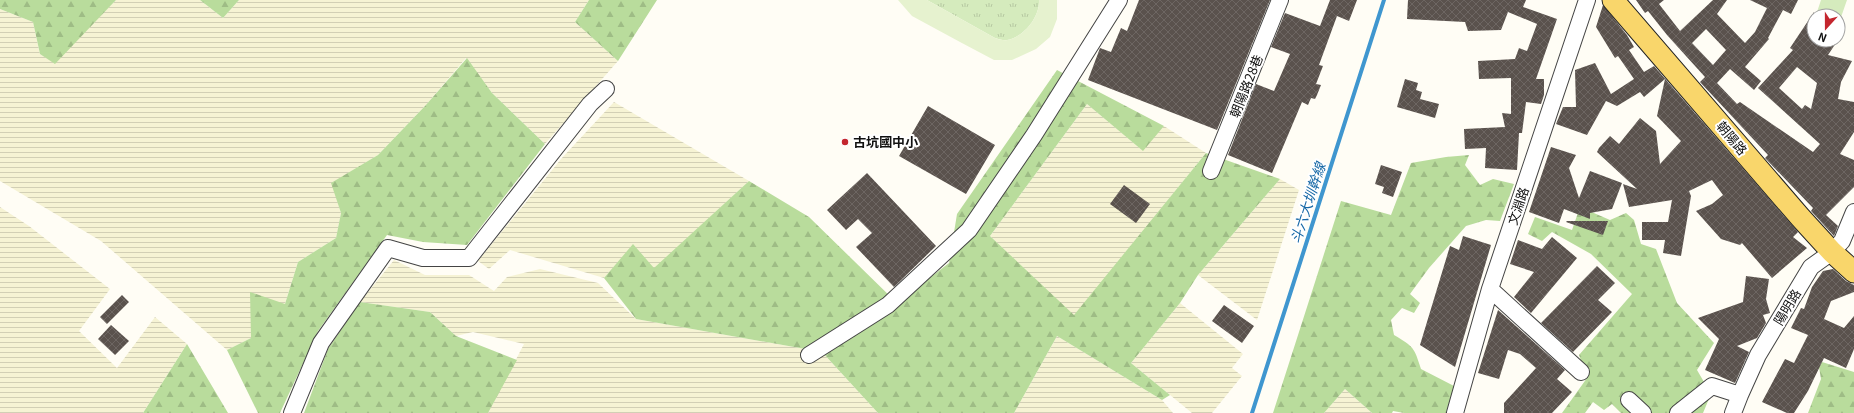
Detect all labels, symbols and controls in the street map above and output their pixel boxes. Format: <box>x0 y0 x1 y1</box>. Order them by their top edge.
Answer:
north arrow <box>1806 8 1846 48</box>
text: N <box>1815 29 1829 47</box>
street label: 朝陽路28巷 <box>1224 51 1267 120</box>
street label: 朝陽路 <box>1713 117 1752 159</box>
place label: 古坑國中小 <box>853 132 919 151</box>
marker: 古坑國中小 <box>840 137 850 147</box>
water label: 斗六大圳幹線 <box>1285 158 1330 246</box>
street label: 文淵路 <box>1502 184 1533 227</box>
street label: 陽明路 <box>1768 285 1805 328</box>

